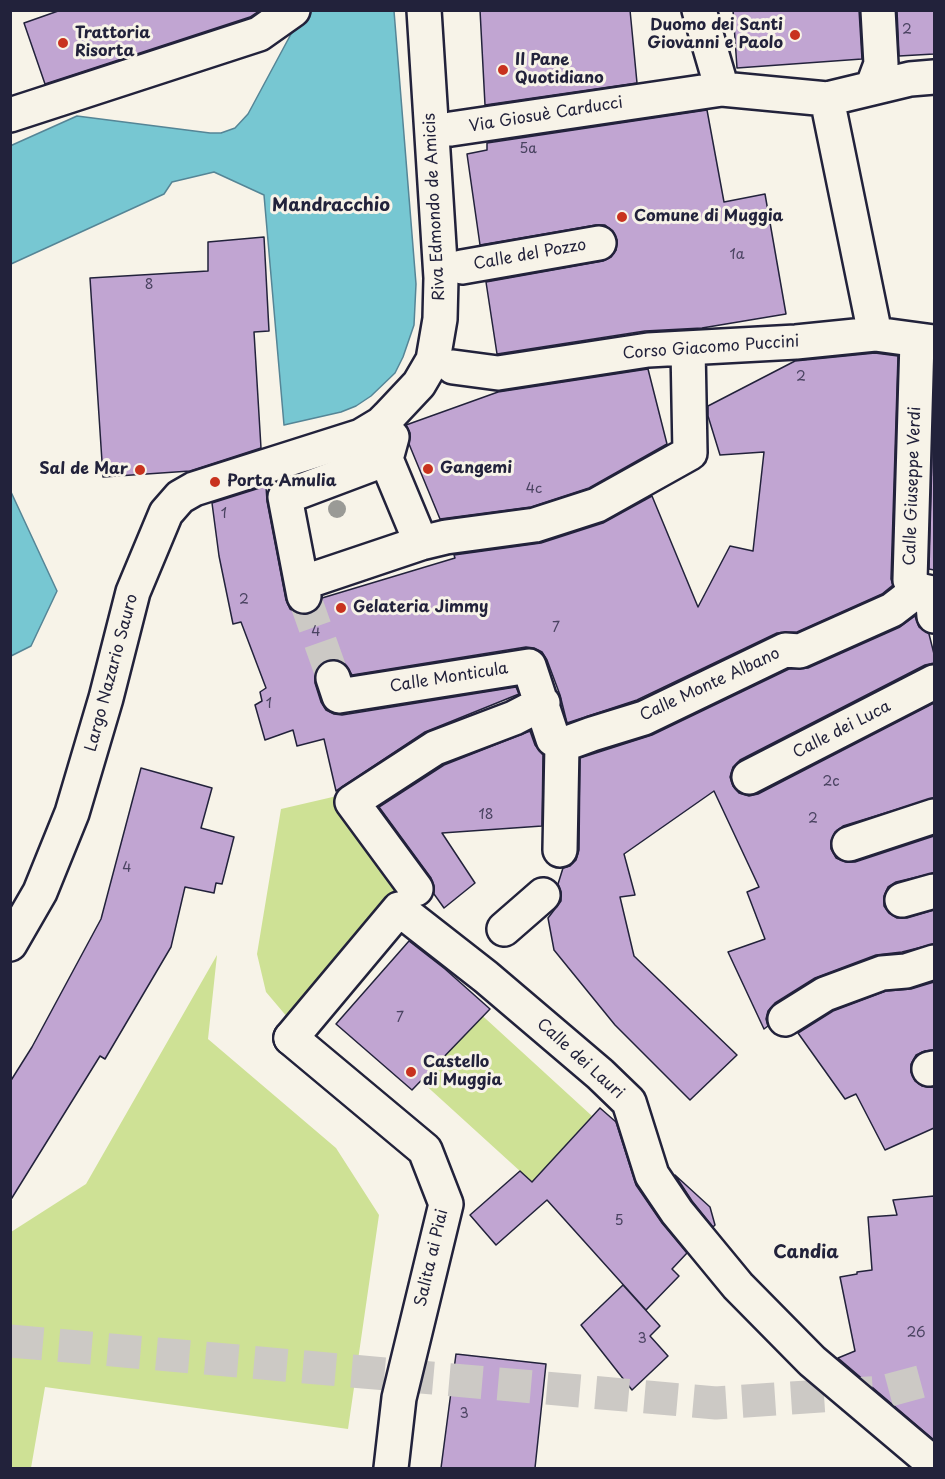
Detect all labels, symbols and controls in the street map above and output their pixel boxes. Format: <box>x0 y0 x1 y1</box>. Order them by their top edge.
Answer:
place label: Duomo dei Santi Giovanni e Paolo <box>647 16 783 54</box>
house number: 2 <box>902 22 912 38</box>
place label: Trattoria Risorta <box>75 24 150 62</box>
marker: Duomo dei Santi Giovanni e Paolo <box>788 28 802 42</box>
marker: Trattoria Risorta <box>56 36 70 50</box>
place label: Il Pane Quotidiano <box>515 51 604 89</box>
marker: Il Pane Quotidiano <box>496 63 510 77</box>
street label: Via Giosuè Carducci <box>468 93 624 137</box>
street label: Riva Edmondo de Amicis <box>420 113 450 301</box>
house number: 5a <box>519 141 537 157</box>
district label: Mandracchio <box>272 195 390 217</box>
place label: Comune di Muggia <box>634 207 783 227</box>
marker: Comune di Muggia <box>615 210 629 224</box>
street label: Calle del Pozzo <box>472 236 588 274</box>
house number: 1a <box>730 247 744 263</box>
house number: 8 <box>145 277 153 293</box>
street label: Corso Giacomo Puccini <box>622 332 800 364</box>
house number: 2 <box>796 369 806 385</box>
street label: Calle Giuseppe Verdi <box>901 406 925 566</box>
place label: Gangemi <box>440 459 512 479</box>
place label: Sal de Mar <box>39 460 128 480</box>
marker: Gangemi <box>421 462 435 476</box>
marker: Sal de Mar <box>133 463 147 477</box>
place label: Porta Amulia <box>227 472 337 492</box>
marker: Porta Amulia <box>208 475 222 489</box>
house number: 4c <box>526 481 542 497</box>
house number: 1 <box>221 506 227 522</box>
street label: Largo Nazario Sauro <box>82 592 142 754</box>
house number: 2 <box>239 592 249 608</box>
place label: Gelateria Jimmy <box>353 598 488 618</box>
marker: Gelateria Jimmy <box>334 601 348 615</box>
house number: 7 <box>552 620 560 636</box>
house number: 4 <box>311 624 321 640</box>
street label: Calle Monte Albano <box>637 644 783 726</box>
street label: Calle Monticula <box>389 659 509 697</box>
house number: 1 <box>266 696 272 712</box>
street label: Calle dei Luca <box>790 697 894 763</box>
house number: 2c <box>822 774 840 790</box>
house number: 18 <box>478 807 494 823</box>
house number: 2 <box>808 811 818 827</box>
house number: 4 <box>122 860 132 876</box>
house number: 7 <box>396 1010 404 1026</box>
street label: Calle dei Lauri <box>532 1015 628 1103</box>
place label: Castello di Muggia <box>423 1053 502 1091</box>
marker: Castello di Muggia <box>404 1065 418 1079</box>
street label: Salita ai Piai <box>411 1207 453 1309</box>
house number: 5 <box>614 1213 624 1229</box>
district label: Candia <box>773 1242 839 1264</box>
house number: 26 <box>906 1325 926 1341</box>
house number: 3 <box>637 1331 647 1347</box>
house number: 3 <box>459 1406 469 1422</box>

